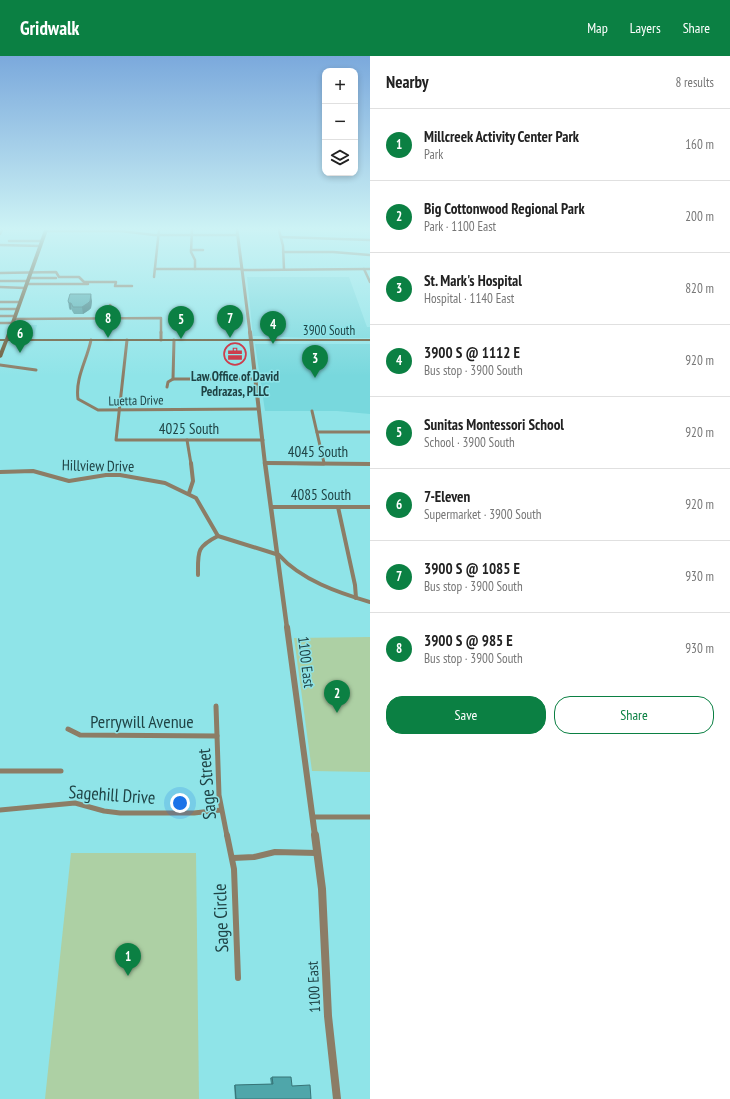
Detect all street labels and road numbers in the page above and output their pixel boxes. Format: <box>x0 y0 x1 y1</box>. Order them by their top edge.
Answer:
street label: 3900 South <box>303 322 355 339</box>
street label: Luetta Drive <box>108 392 164 409</box>
street label: 4025 South <box>159 419 219 438</box>
street label: 4045 South <box>288 442 348 461</box>
street label: Hillview Drive <box>62 455 134 476</box>
street label: 4085 South <box>291 485 351 504</box>
street label: 1100 East <box>294 635 319 689</box>
street label: Perrywill Avenue <box>90 710 194 733</box>
street label: Sage Street <box>192 748 221 821</box>
street label: Sagehill Drive <box>68 780 156 809</box>
street label: Sage Circle <box>208 883 233 953</box>
street label: 1100 East <box>303 961 324 1013</box>

